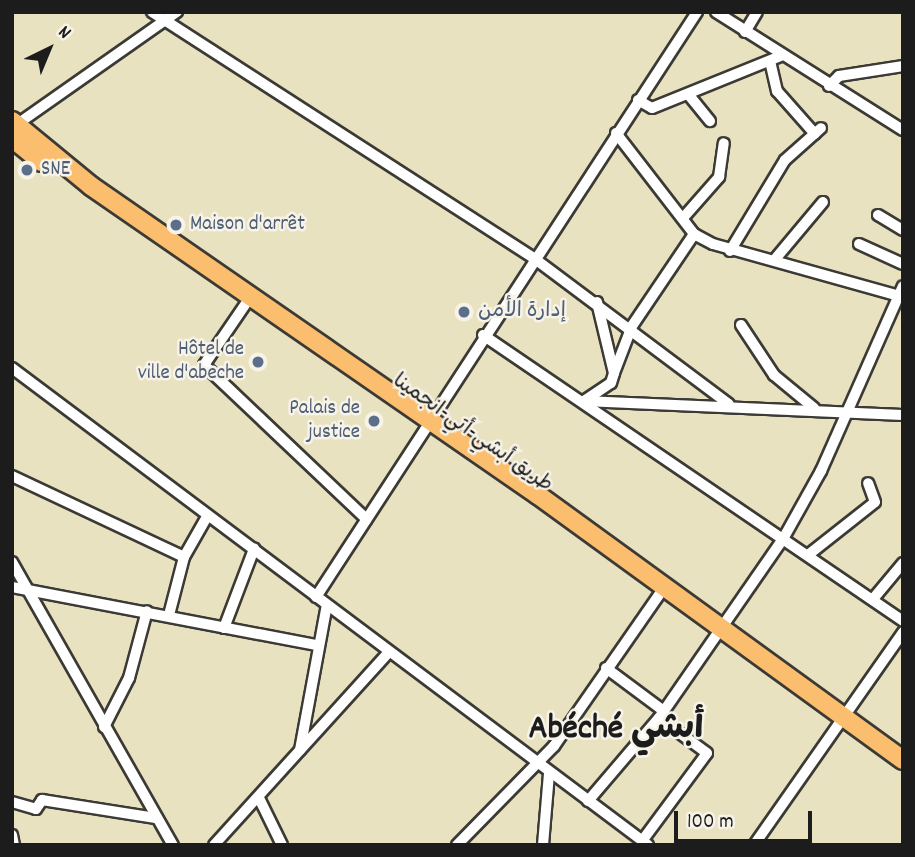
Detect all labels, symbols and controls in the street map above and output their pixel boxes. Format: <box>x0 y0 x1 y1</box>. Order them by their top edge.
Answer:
north arrow <box>14 14 84 84</box>
text: N <box>51 20 76 46</box>
place label: SNE <box>41 157 70 183</box>
marker: SNE <box>19 162 35 178</box>
place label: Maison d'arrêt <box>190 212 305 238</box>
marker: Maison d'arrêt <box>168 217 184 233</box>
place label: إدارة الأمن <box>478 299 566 325</box>
marker: إدارة الأمن <box>456 304 472 320</box>
place label: Hôtel de ville d'abeche <box>138 337 244 387</box>
marker: Hôtel de ville d'abeche <box>250 354 266 370</box>
street label: طريق أبشي-أتي-انجمينا <box>387 369 557 499</box>
place label: Palais de justice <box>289 396 360 446</box>
marker: Palais de justice <box>366 413 382 429</box>
district label: Abéché أبشي <box>529 709 703 751</box>
scale bar <box>677 798 815 842</box>
text: 100 m <box>687 808 734 838</box>

